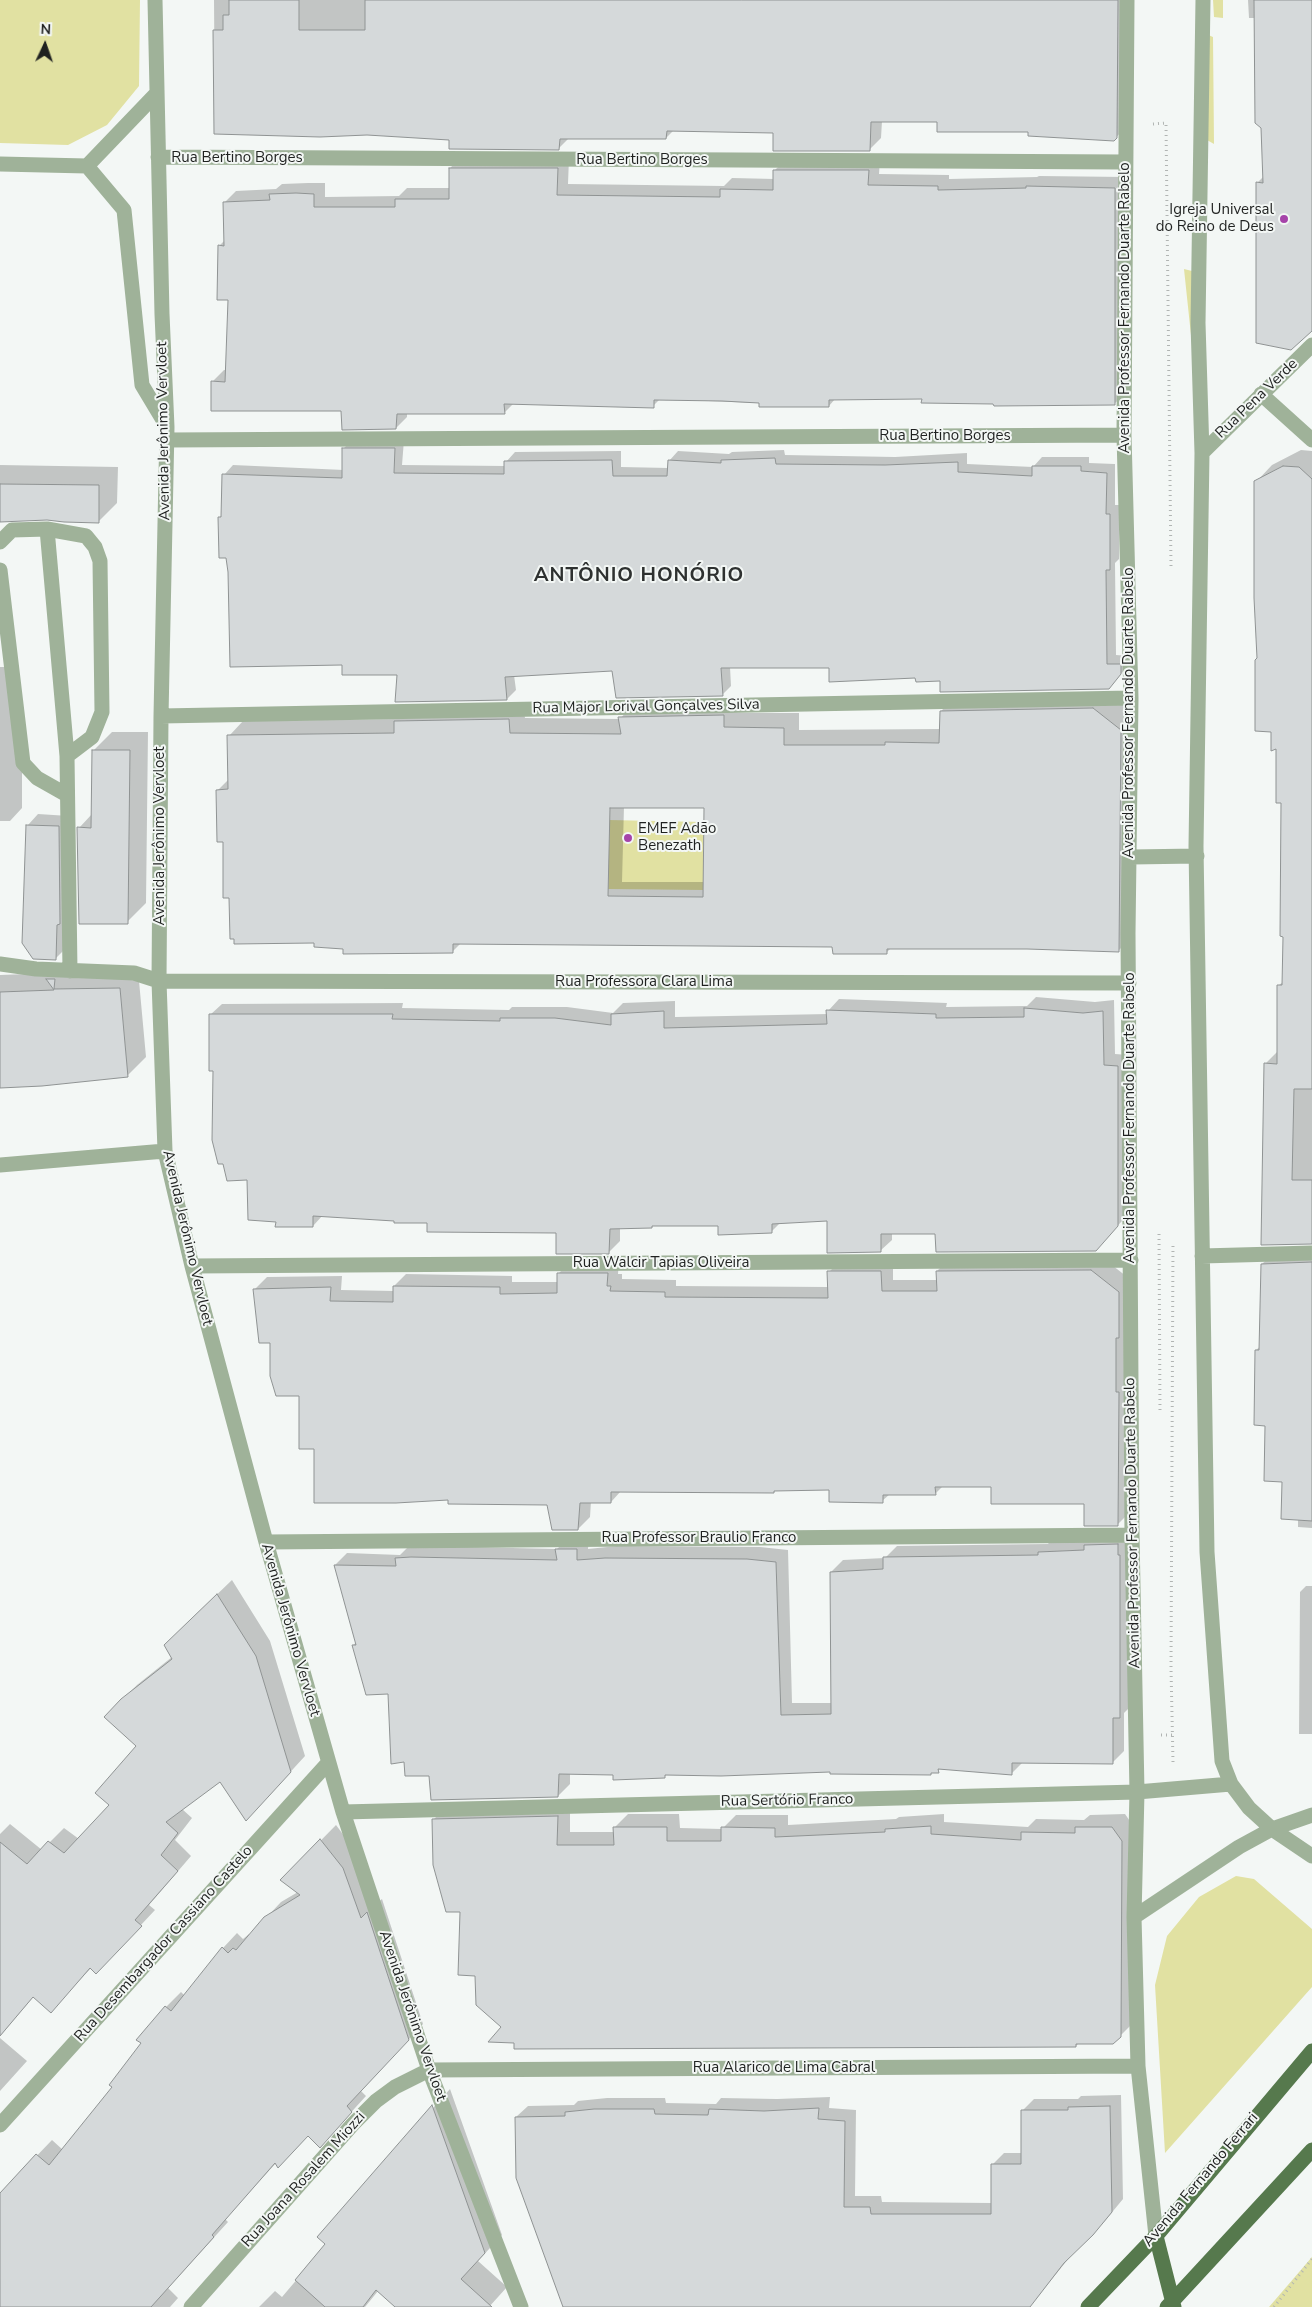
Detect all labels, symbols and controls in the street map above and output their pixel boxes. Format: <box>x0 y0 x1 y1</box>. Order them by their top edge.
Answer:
north arrow <box>20 20 70 70</box>
text: N <box>40 20 52 39</box>
street label: Rua Bertino Borges <box>171 149 303 167</box>
street label: Rua Bertino Borges <box>576 151 708 169</box>
street label: Avenida Professor Fernando Duarte Rabelo <box>1116 162 1134 454</box>
place label: Igreja Universal do Reino de Deus <box>1156 201 1274 236</box>
marker: Igreja Universal do Reino de Deus <box>1278 213 1290 225</box>
street label: Avenida Jerônimo Vervloet <box>153 341 175 521</box>
street label: Rua Pena Verde <box>1212 355 1302 443</box>
street label: Rua Bertino Borges <box>879 427 1011 445</box>
district label: ANTÔNIO HONÓRIO <box>532 564 746 588</box>
street label: Avenida Professor Fernando Duarte Rabelo <box>1120 567 1138 859</box>
street label: Rua Major Lorival Gonçalves Silva <box>532 696 760 718</box>
street label: Avenida Jerônimo Vervloet <box>151 746 169 926</box>
place label: EMEF Adão Benezath <box>638 820 716 855</box>
marker: EMEF Adão Benezath <box>622 832 634 844</box>
street label: Avenida Professor Fernando Duarte Rabelo <box>1121 972 1139 1264</box>
street label: Rua Professora Clara Lima <box>555 973 733 991</box>
street label: Avenida Jerônimo Vervloet <box>158 1149 216 1327</box>
street label: Rua Walcir Tapias Oliveira <box>573 1254 749 1272</box>
street label: Avenida Professor Fernando Duarte Rabelo <box>1121 1377 1145 1669</box>
street label: Rua Professor Braulio Franco <box>602 1529 796 1547</box>
street label: Avenida Jerônimo Vervloet <box>257 1541 323 1719</box>
street label: Rua Sertório Franco <box>720 1791 854 1811</box>
street label: Rua Desembargador Cassiano Castelo <box>71 1842 257 2046</box>
street label: Avenida Jerônimo Vervloet <box>374 1928 450 2104</box>
street label: Rua Alarico de Lima Cabral <box>693 2059 875 2077</box>
street label: Rua Joana Rosalem Miozzi <box>238 2109 370 2251</box>
street label: Avenida Fernando Ferrari <box>1140 2109 1262 2251</box>

